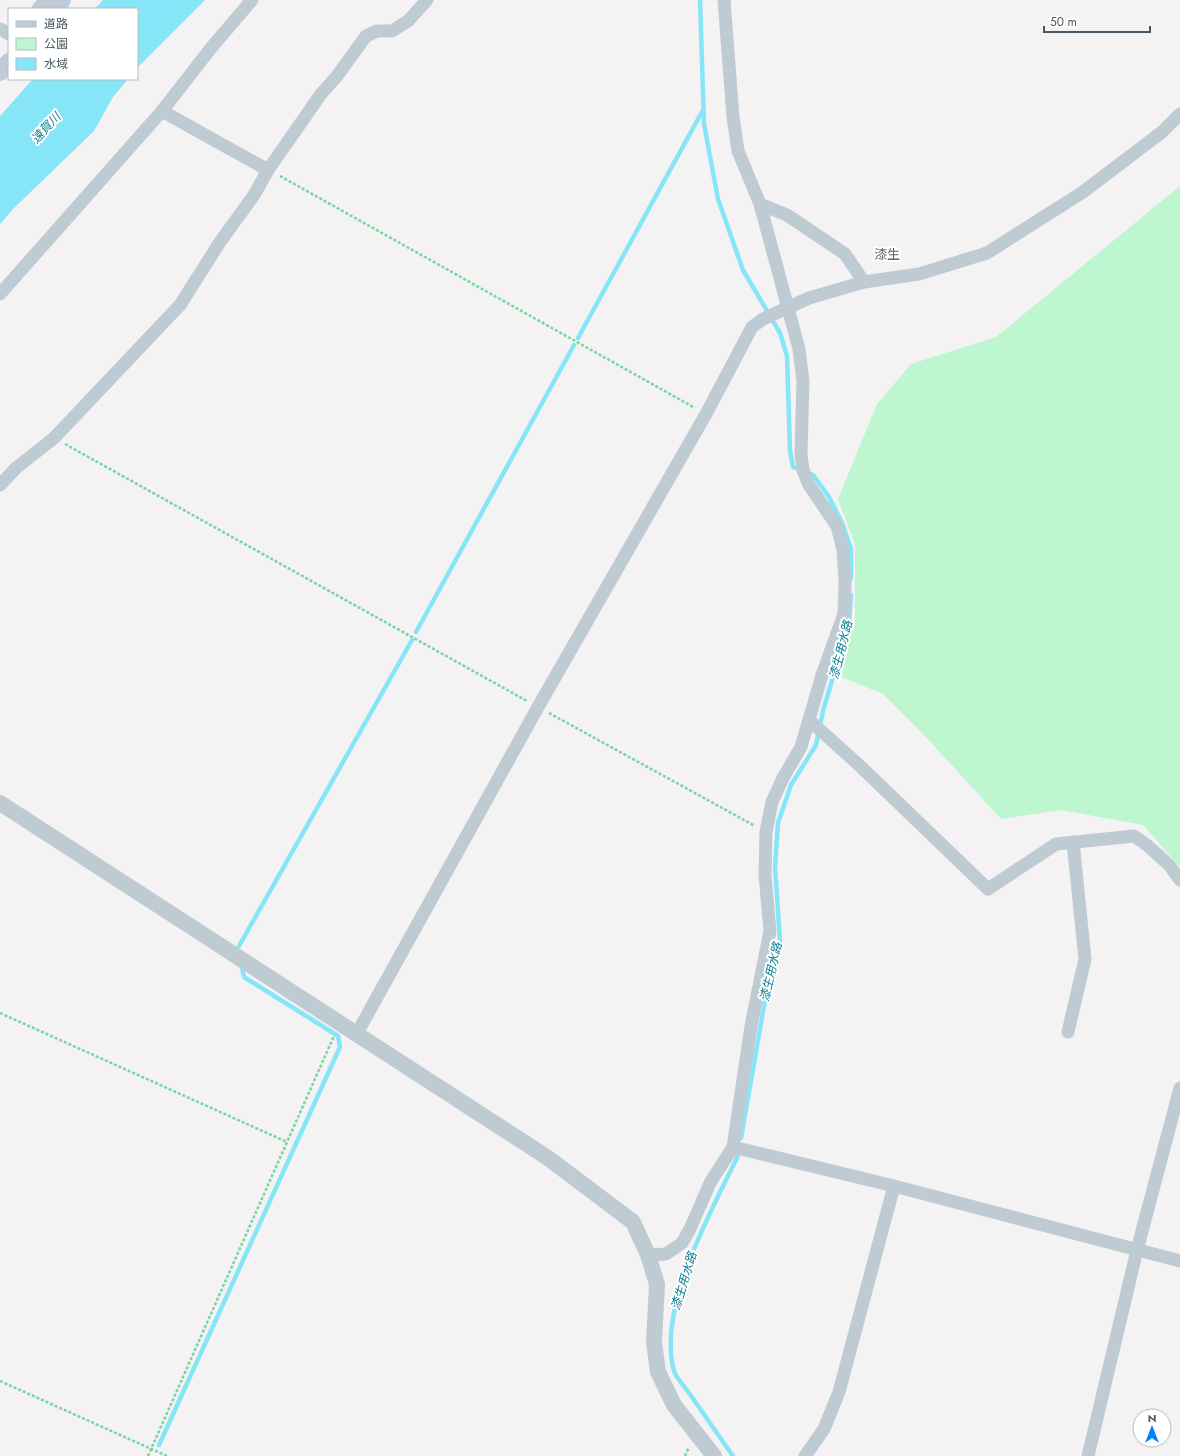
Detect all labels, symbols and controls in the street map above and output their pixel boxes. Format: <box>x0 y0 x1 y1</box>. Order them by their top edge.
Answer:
legend <box>8 8 138 80</box>
scale bar <box>1044 8 1150 34</box>
text: 50 m <box>1050 13 1077 31</box>
text: 道路 <box>44 15 68 33</box>
text: 公園 <box>44 35 68 53</box>
text: 水域 <box>44 55 68 73</box>
water label: 遠賀川 <box>27 107 66 147</box>
district label: 漆生 <box>874 245 900 264</box>
water label: 漆生用水路 <box>825 618 857 681</box>
water label: 漆生用水路 <box>755 940 787 1003</box>
water label: 漆生用水路 <box>667 1249 702 1312</box>
north arrow <box>1132 1408 1172 1448</box>
text: N <box>1148 1410 1156 1426</box>

